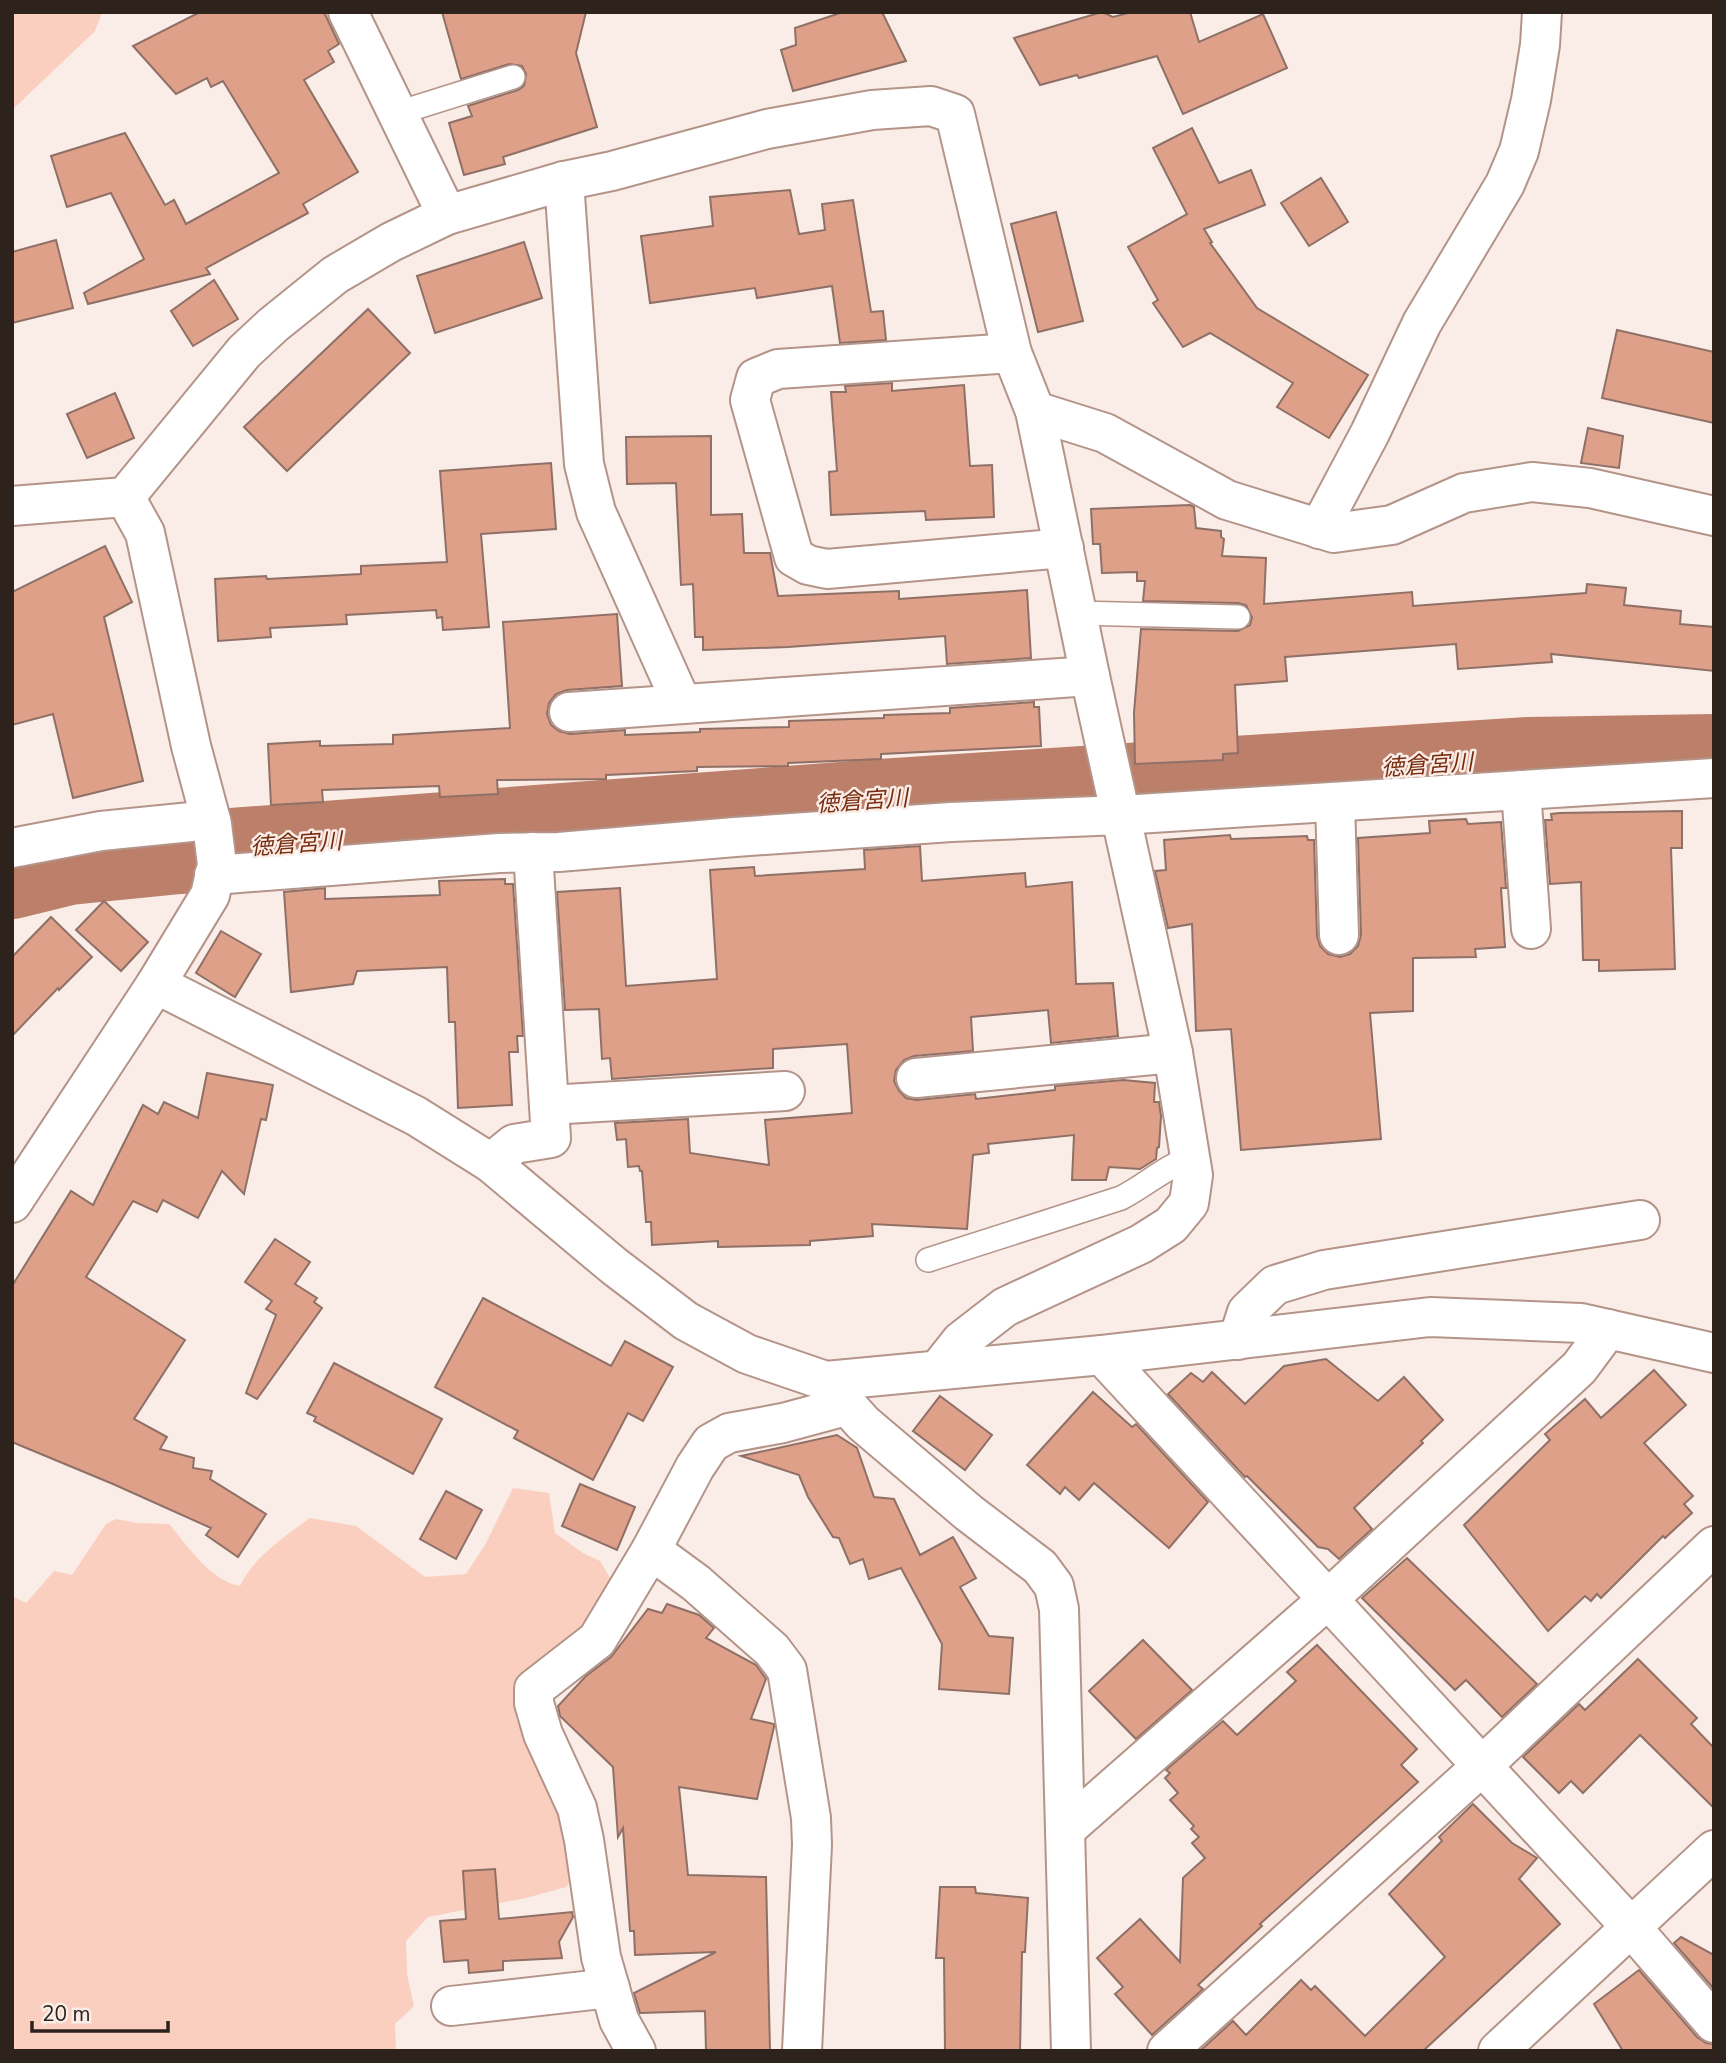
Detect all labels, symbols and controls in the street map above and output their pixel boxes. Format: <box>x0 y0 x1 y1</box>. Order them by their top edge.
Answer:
water label: 徳倉宮川 <box>1380 746 1477 784</box>
water label: 徳倉宮川 <box>815 782 912 820</box>
water label: 徳倉宮川 <box>249 825 346 863</box>
scale bar <box>32 1990 168 2034</box>
text: 20 m <box>42 2000 91 2028</box>

